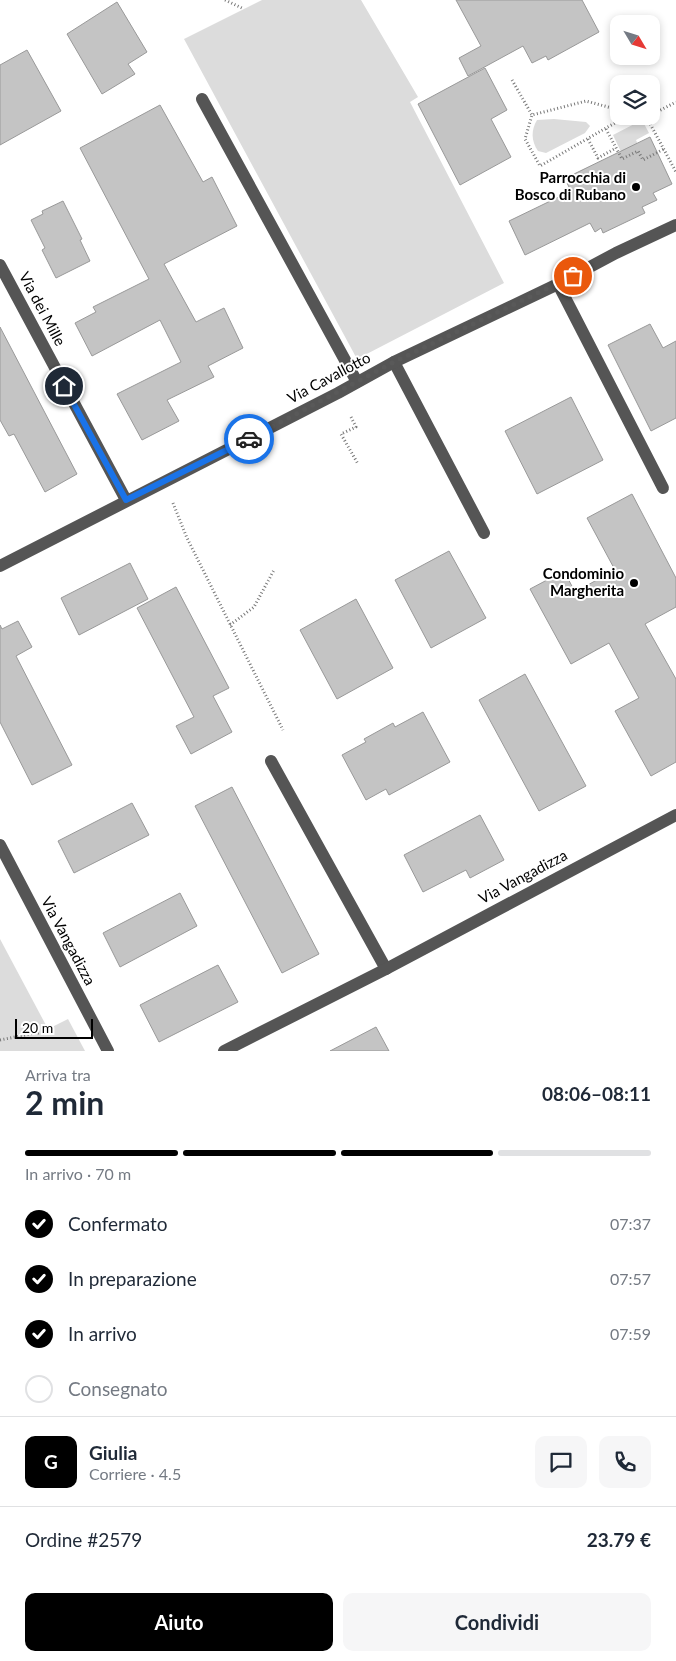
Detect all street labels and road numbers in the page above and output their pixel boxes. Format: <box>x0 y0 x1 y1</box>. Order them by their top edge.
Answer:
street label: Via dei Mille <box>16 268 70 349</box>
street label: Via Cavallotto <box>284 348 373 407</box>
street label: Via Vangadizza <box>475 845 570 907</box>
street label: Via Vangadizza <box>38 893 100 988</box>

